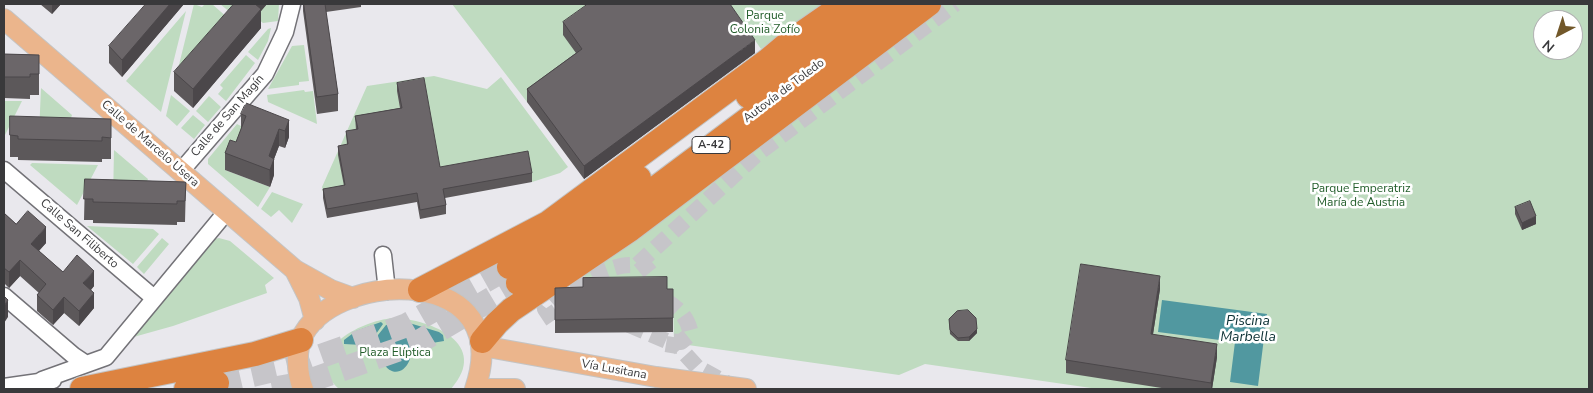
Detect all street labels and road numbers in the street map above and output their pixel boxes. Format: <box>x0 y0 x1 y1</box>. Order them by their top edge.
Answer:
street label: Autovía de Toledo <box>741 56 827 126</box>
street label: Calle de San Magín <box>188 72 268 160</box>
street label: Calle de Marcelo Usera <box>98 98 202 190</box>
road number: A-42 <box>692 136 730 154</box>
street label: Calle San Filiberto <box>37 196 121 272</box>
street label: Vía Lusitana <box>580 357 648 383</box>

